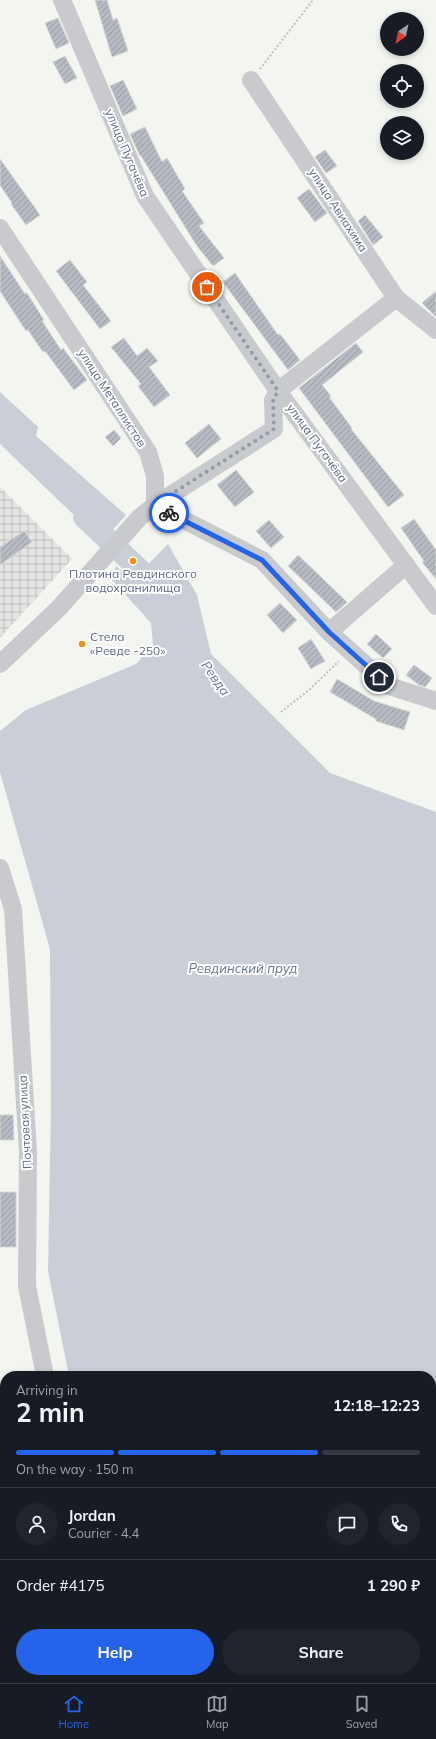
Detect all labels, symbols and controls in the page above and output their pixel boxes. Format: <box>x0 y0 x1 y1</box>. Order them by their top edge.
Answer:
north arrow <box>380 12 424 56</box>
map controls <box>380 12 424 160</box>
button: locate <box>380 64 424 108</box>
street label: улица Пугачёва <box>102 107 153 199</box>
button: layers <box>380 116 424 160</box>
street label: улица Авиахима <box>306 165 371 255</box>
pin <box>190 270 224 304</box>
icon: bag <box>196 276 218 298</box>
street label: улица Металлистов <box>75 346 150 450</box>
street label: улица Пугачёва <box>284 400 351 485</box>
courier <box>149 493 189 533</box>
icon: bike <box>158 502 180 524</box>
marker: Плотина Ревдинского водохранилища <box>128 556 138 566</box>
place label: Плотина Ревдинского водохранилища <box>69 566 197 595</box>
place label: Стела «Ревде -250» <box>90 629 166 658</box>
marker: Стела «Ревде -250» <box>77 639 87 649</box>
water label: Ревда <box>198 658 234 698</box>
pin <box>362 660 396 694</box>
icon: home <box>368 666 390 688</box>
water label: Ревдинский пруд <box>188 960 298 976</box>
street label: Почтовая улица <box>15 1075 34 1169</box>
text: Arriving in <box>16 1382 78 1398</box>
text: 2 min <box>16 1396 85 1429</box>
text: 12:18–12:23 <box>333 1396 420 1415</box>
text: On the way · 150 m <box>16 1461 133 1477</box>
button: person <box>16 1503 58 1545</box>
button: chat <box>326 1503 368 1545</box>
button: phone <box>378 1503 420 1545</box>
text: Jordan <box>68 1506 116 1525</box>
text: Courier · 4.4 <box>68 1525 139 1541</box>
text: Order #4175 <box>16 1576 104 1595</box>
text: 1 290 ₽ <box>367 1576 420 1595</box>
button: Help <box>16 1629 214 1675</box>
button: Share <box>222 1629 420 1675</box>
tab: Home <box>59 1693 89 1731</box>
tab: Map <box>206 1693 229 1731</box>
tab: Saved <box>346 1693 377 1731</box>

